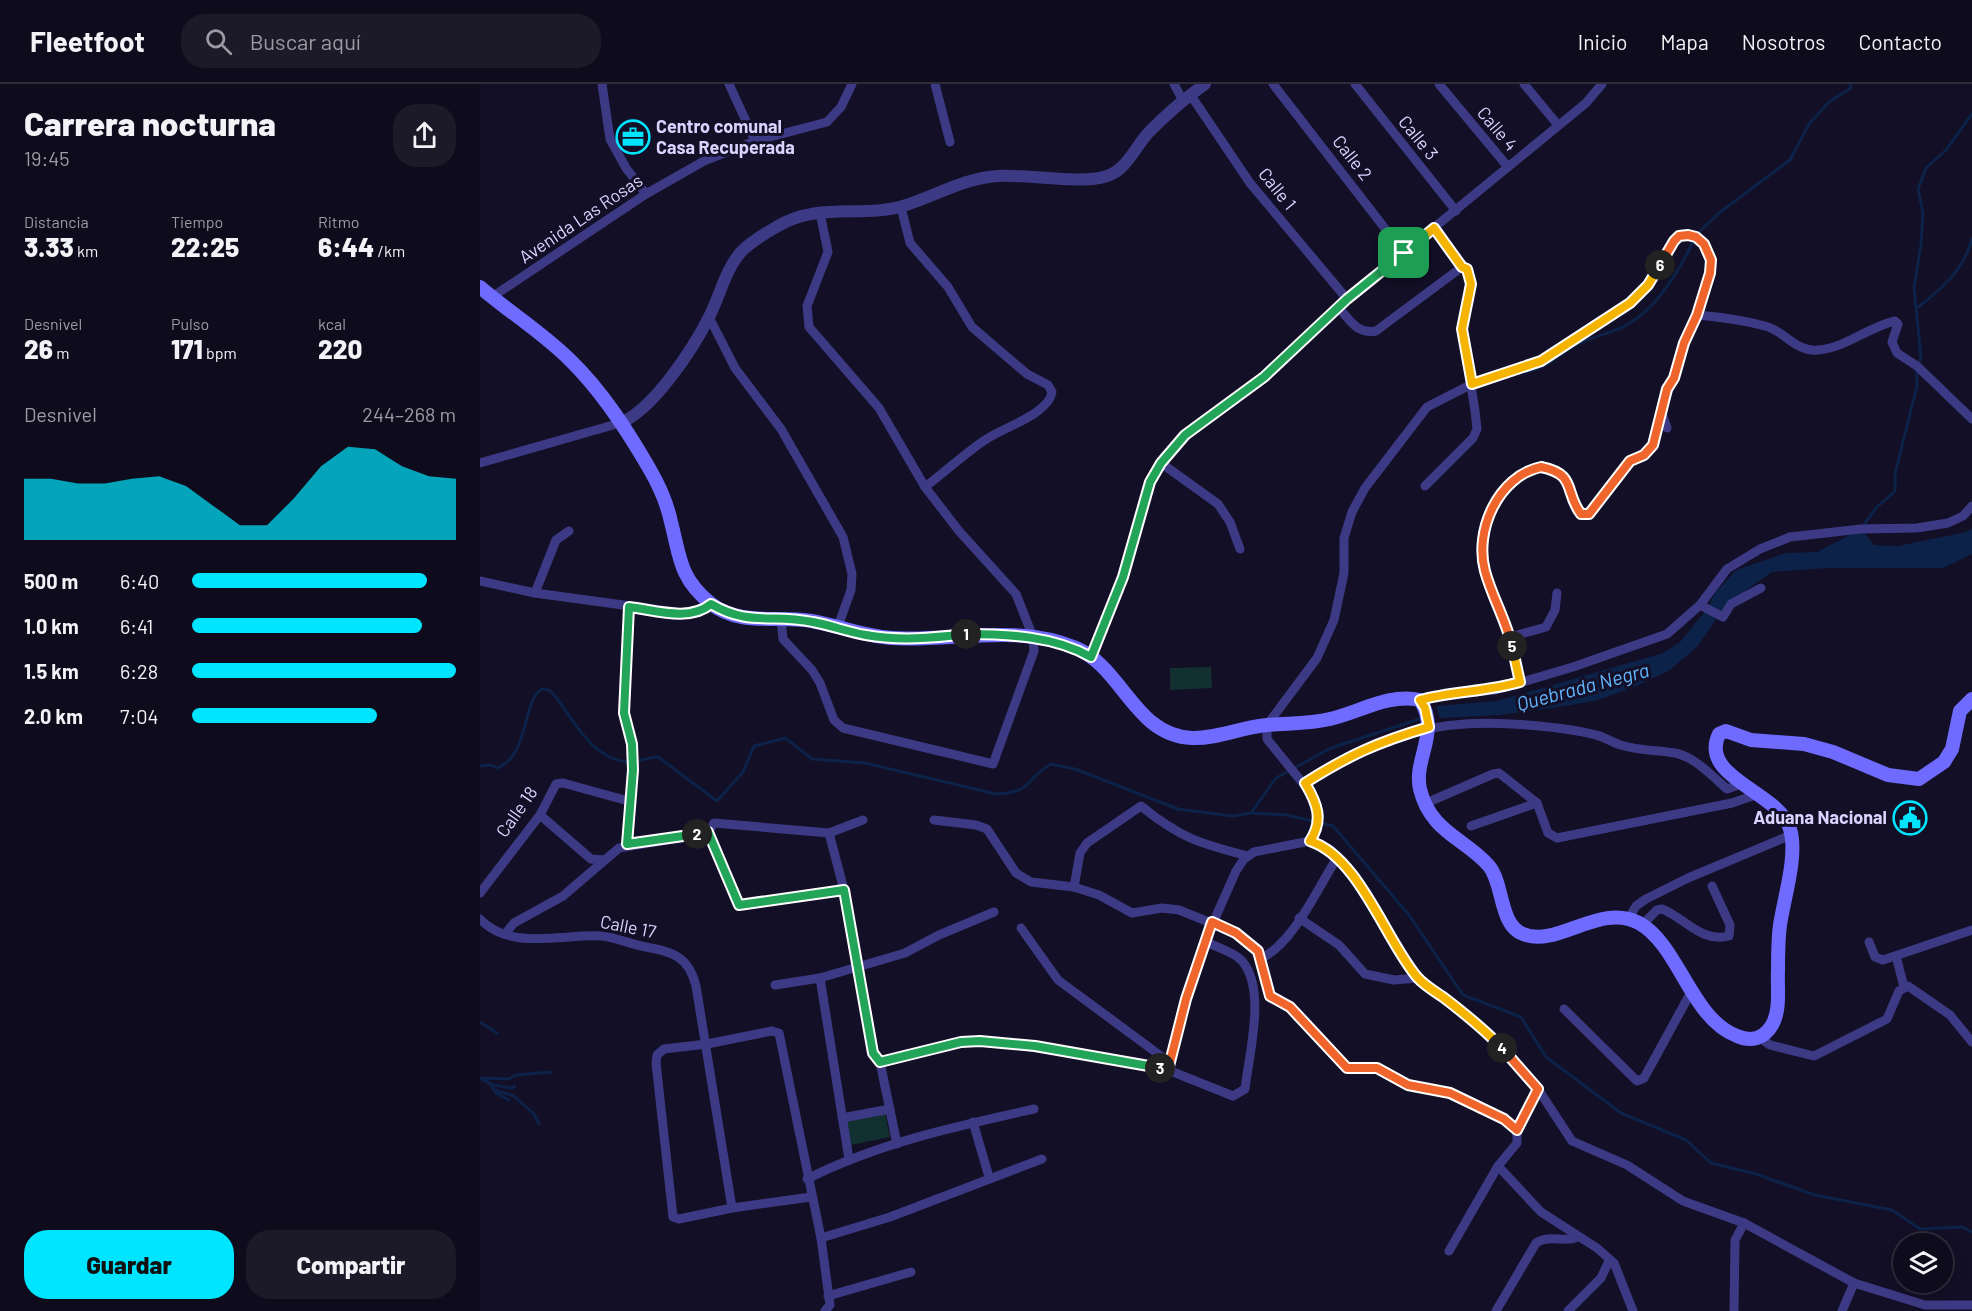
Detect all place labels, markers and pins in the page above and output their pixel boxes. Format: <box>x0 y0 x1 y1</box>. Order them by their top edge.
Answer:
place label: Centro comunal Casa Recuperada <box>656 115 795 158</box>
office icon: Centro comunal Casa Recuperada <box>615 119 651 155</box>
pin <box>1378 227 1429 278</box>
pin: 6 <box>1645 250 1675 280</box>
pin: 1 <box>951 619 981 649</box>
pin: 5 <box>1497 631 1527 661</box>
public building icon: Aduana Nacional <box>1892 800 1928 836</box>
place label: Aduana Nacional <box>1753 806 1887 828</box>
pin: 2 <box>682 819 712 849</box>
pin: 4 <box>1487 1033 1517 1063</box>
pin: 3 <box>1145 1053 1175 1083</box>

